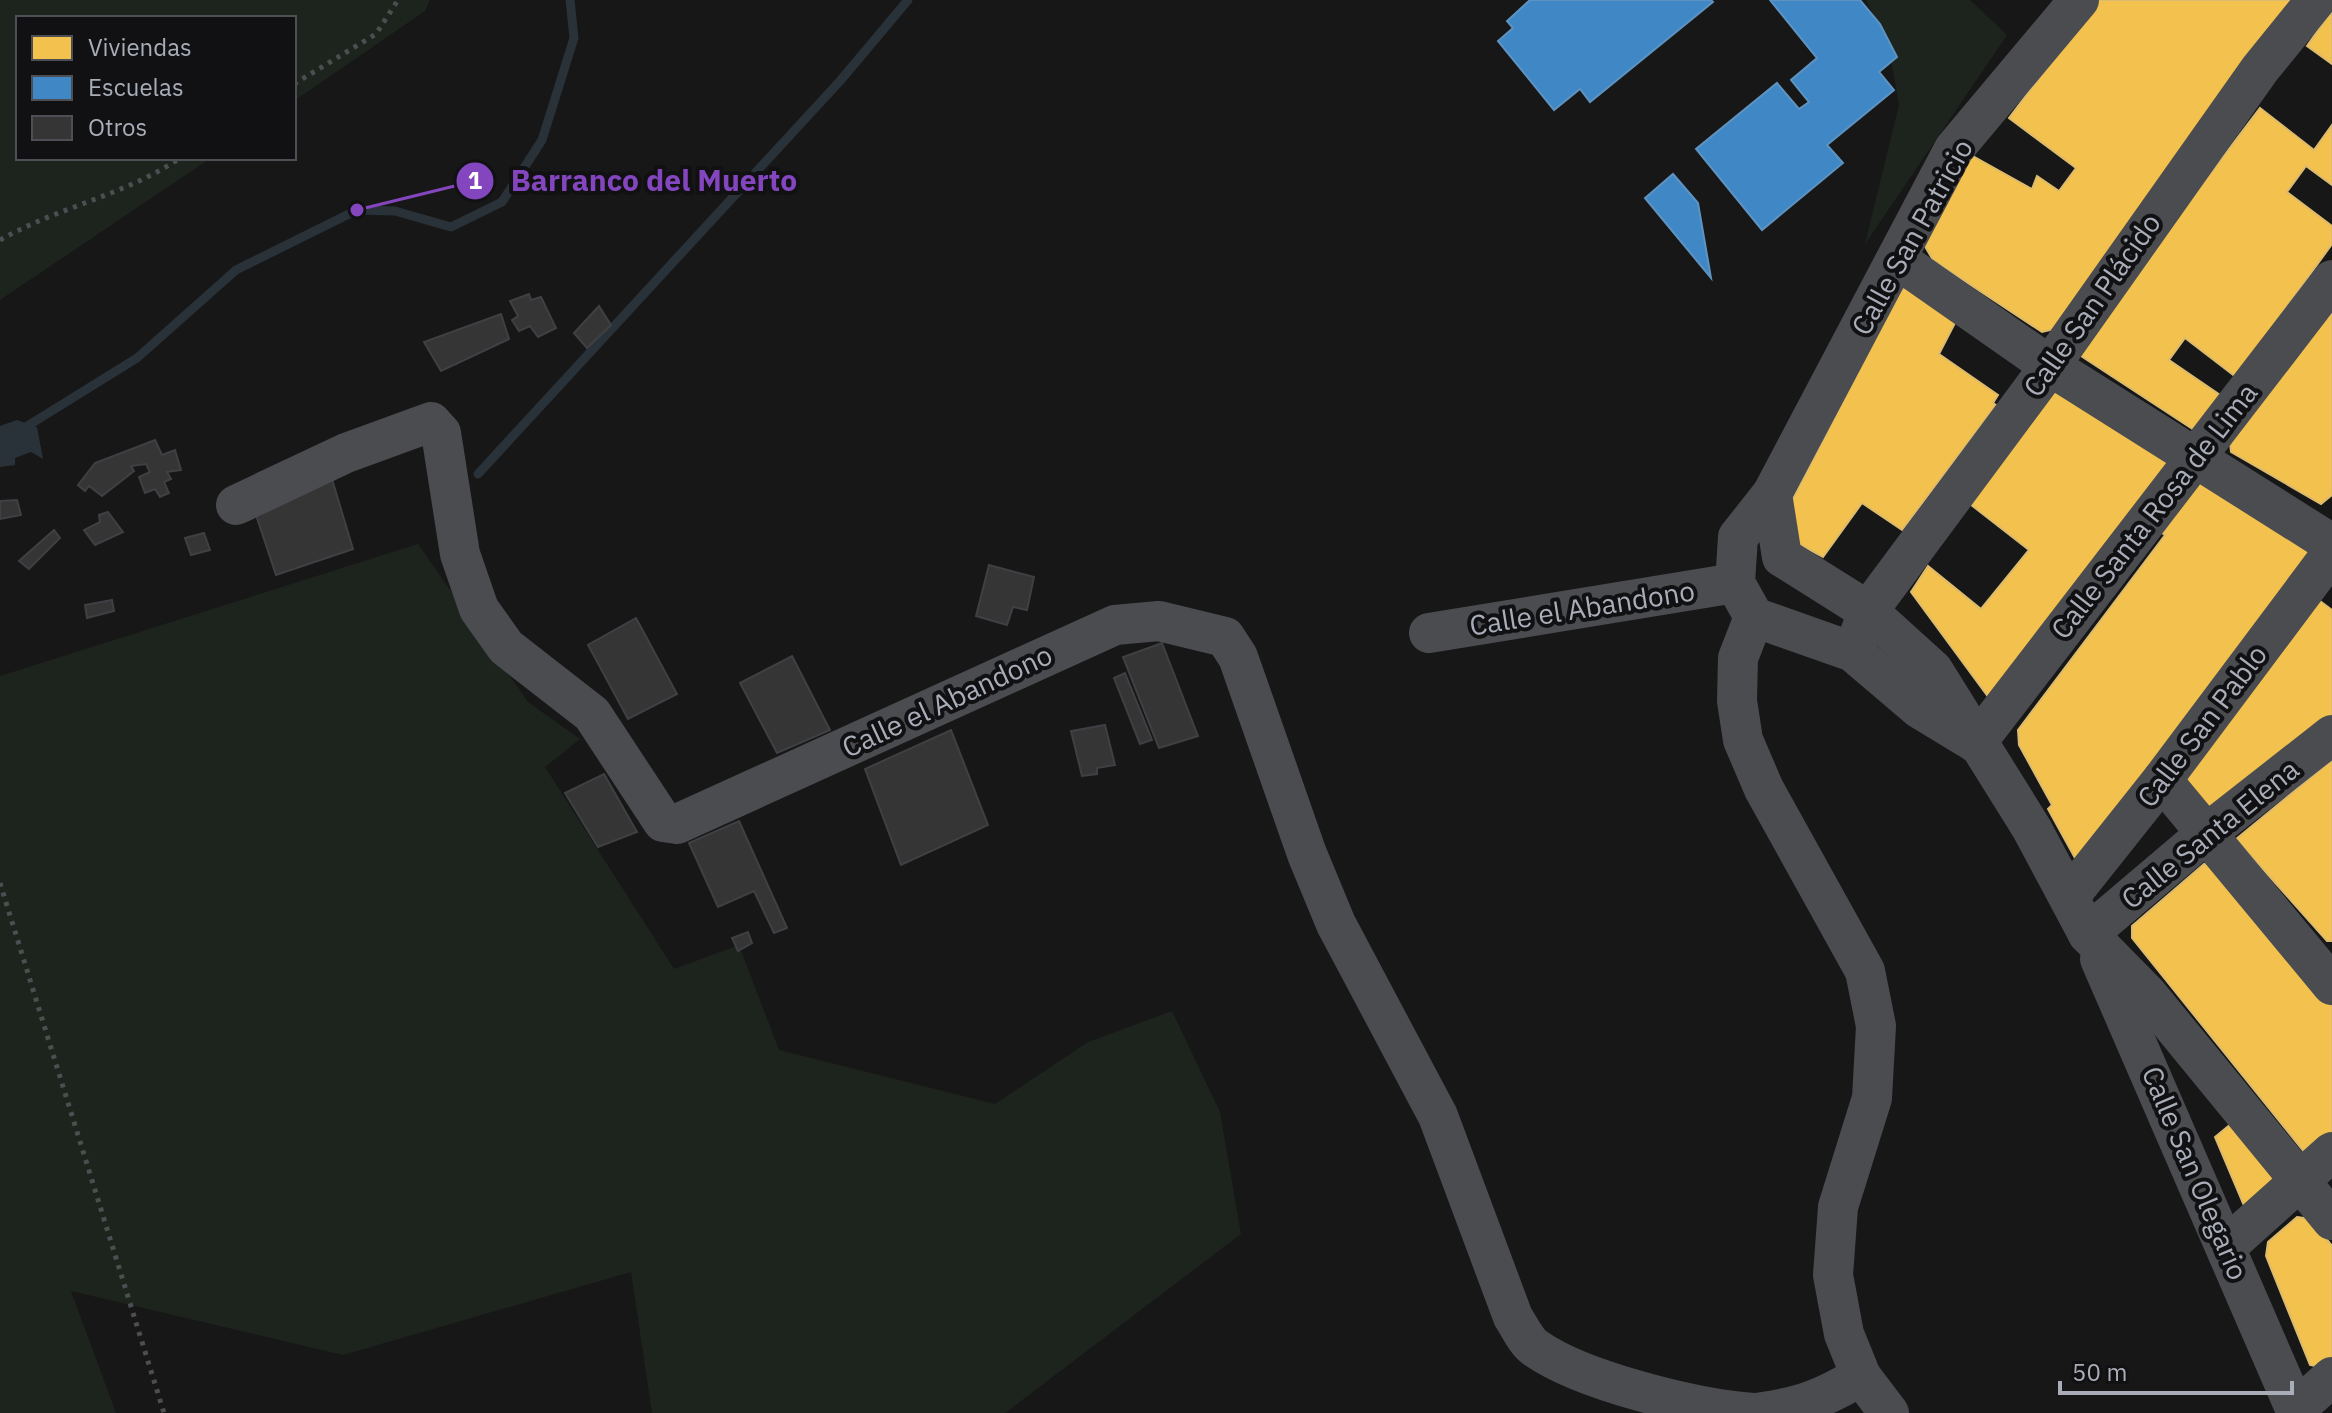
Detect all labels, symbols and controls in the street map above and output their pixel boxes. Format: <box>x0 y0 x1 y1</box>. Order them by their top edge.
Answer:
legend <box>16 16 296 160</box>
text: Viviendas <box>88 31 192 63</box>
text: Escuelas <box>88 71 184 103</box>
text: Otros <box>88 111 147 143</box>
street label: Calle San Patricio <box>1842 132 1981 341</box>
callout: Barranco del Muerto <box>455 154 813 208</box>
text: Barranco del Muerto <box>511 160 797 199</box>
text: 1 <box>468 164 482 196</box>
street label: Calle San Plácido <box>2015 206 2169 404</box>
street label: Calle Santa Rosa de Lima <box>2042 375 2265 646</box>
street label: Calle el Abandono <box>1467 571 1697 644</box>
street label: Calle el Abandono <box>836 636 1058 765</box>
street label: Calle San Pablo <box>2128 637 2275 814</box>
street label: Calle Santa Elena <box>2113 751 2306 917</box>
street label: Calle San Olegario <box>2134 1060 2257 1285</box>
scale bar <box>2060 1345 2292 1395</box>
text: 50 m <box>2072 1356 2127 1388</box>

